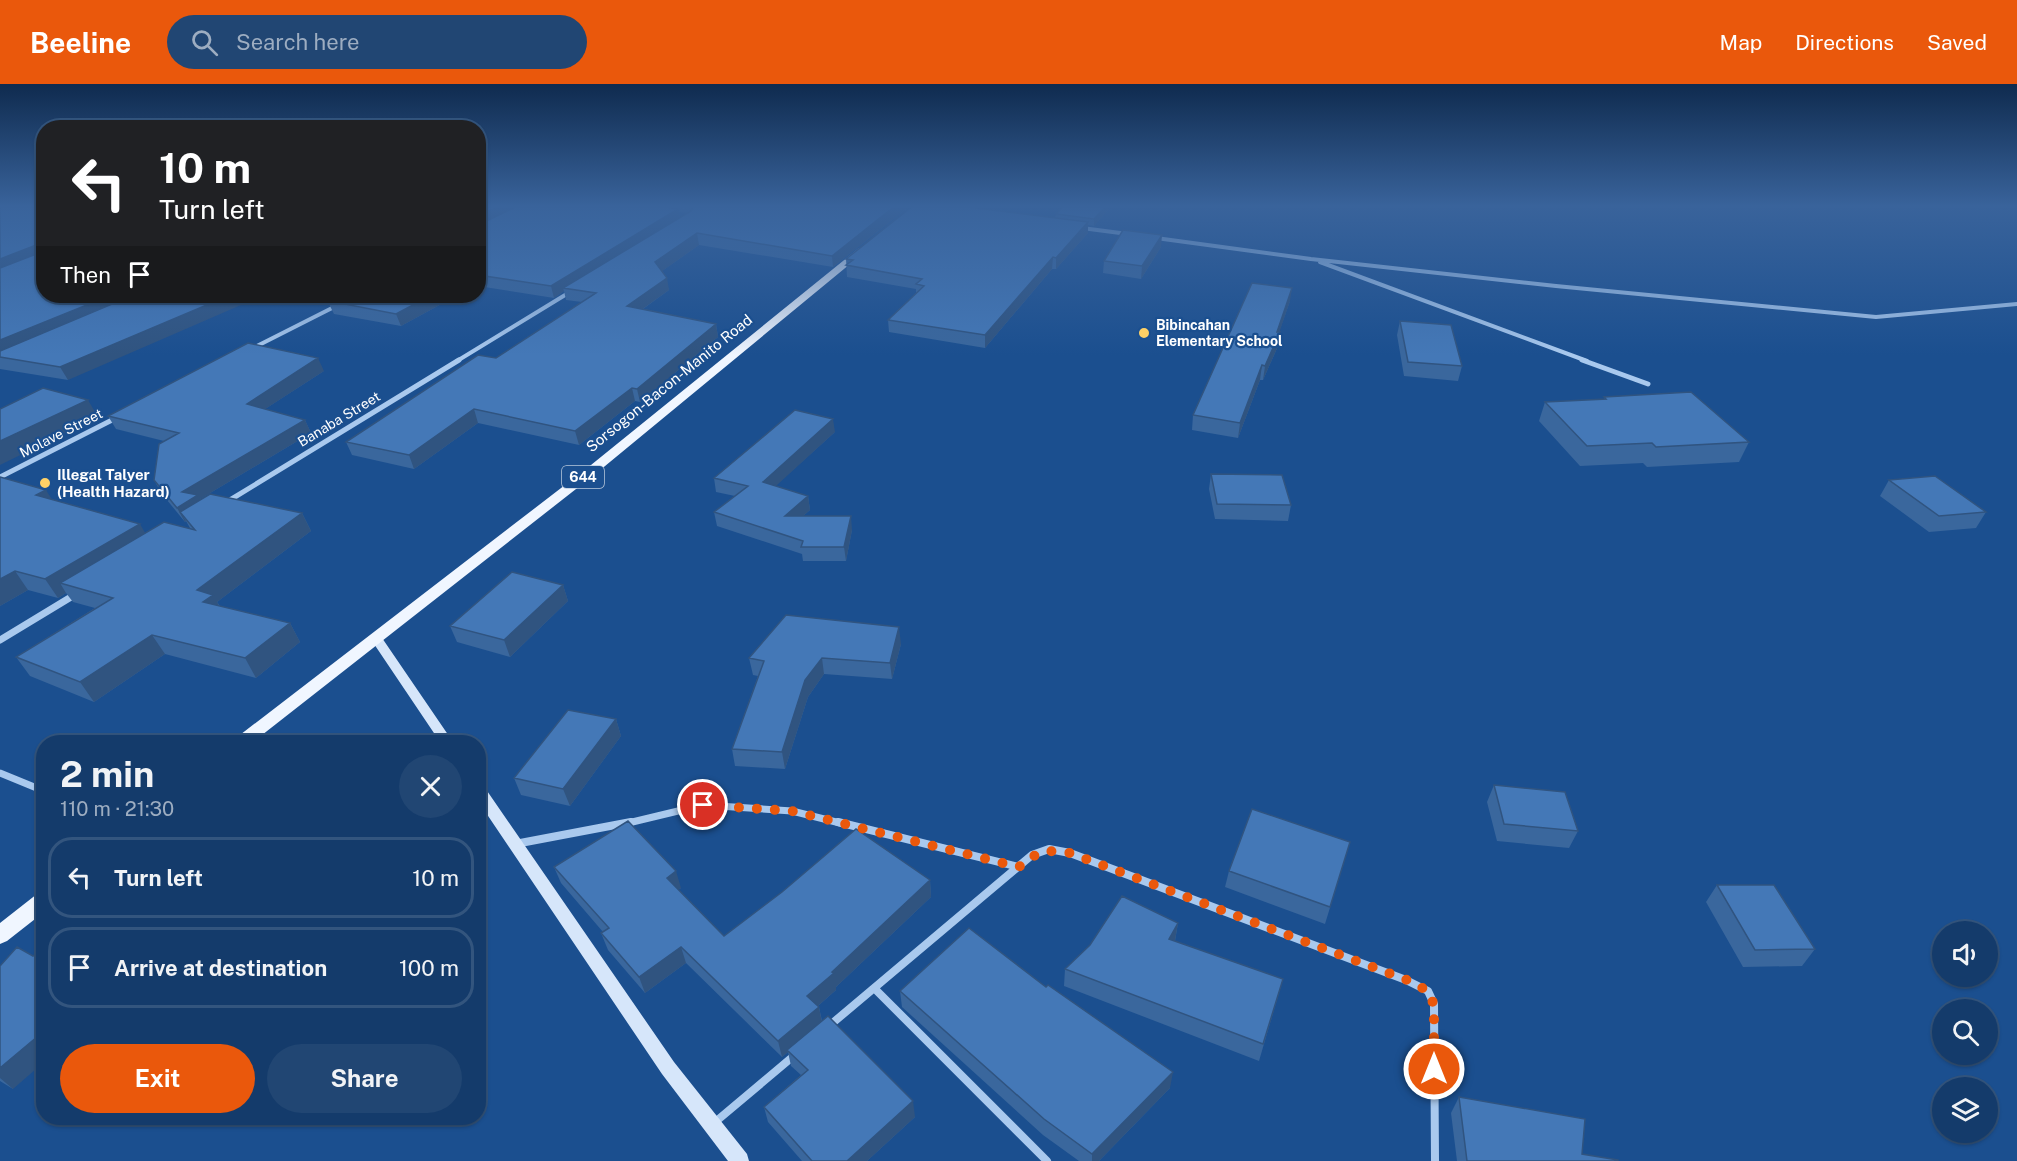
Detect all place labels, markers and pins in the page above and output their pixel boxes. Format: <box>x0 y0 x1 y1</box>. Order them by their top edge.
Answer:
place label: Bibincahan Elementary School <box>1156 317 1283 349</box>
marker: Bibincahan Elementary School <box>1137 326 1151 340</box>
place label: Illegal Talyer (Health Hazard) <box>57 466 170 500</box>
marker: Illegal Talyer (Health Hazard) <box>38 476 52 490</box>
pin <box>677 779 728 830</box>

